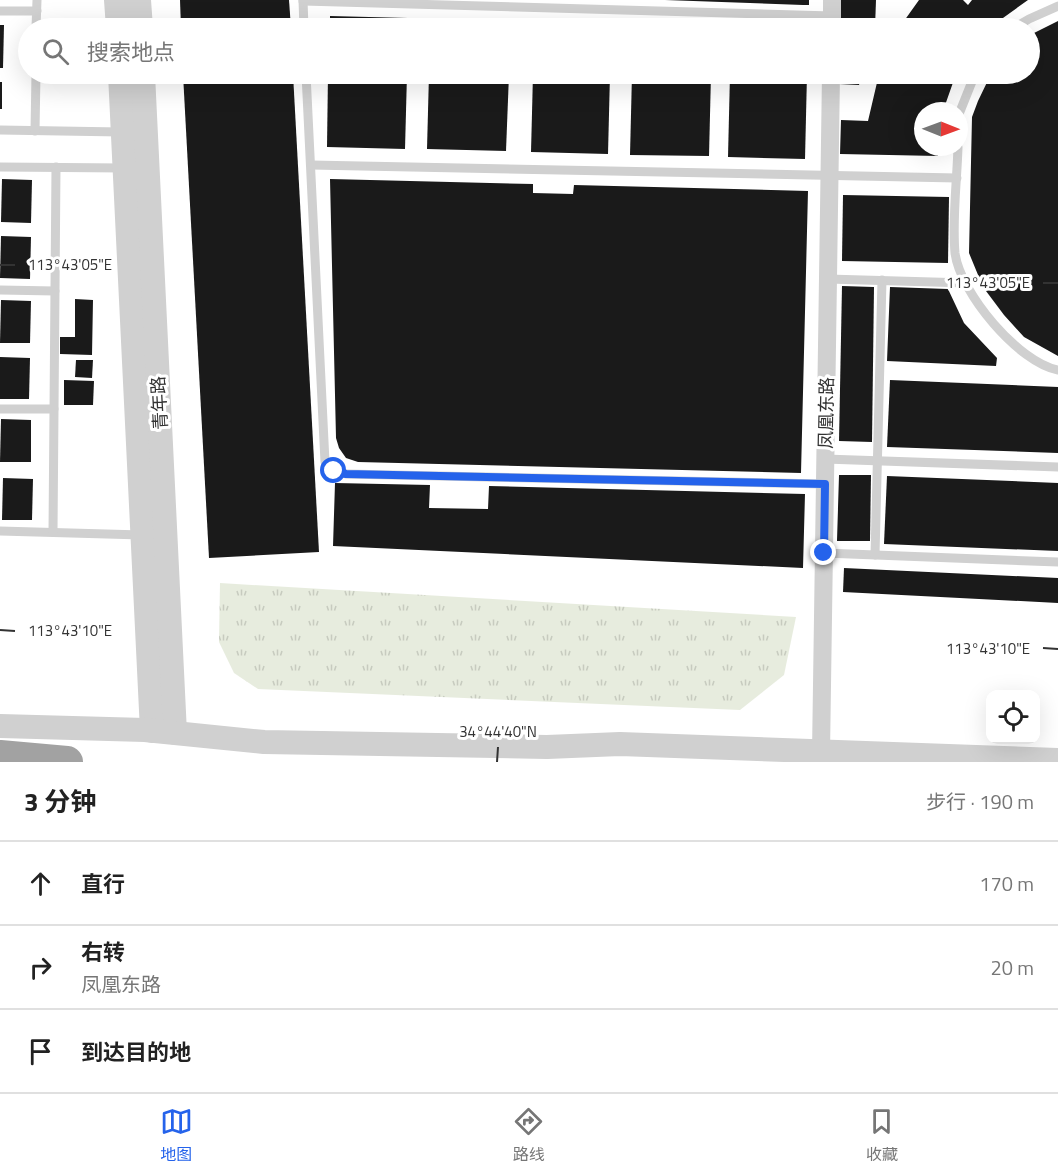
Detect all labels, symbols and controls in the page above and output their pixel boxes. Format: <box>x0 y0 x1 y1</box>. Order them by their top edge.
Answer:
search box <box>18 18 1040 84</box>
icon: search <box>39 35 72 68</box>
text: 搜索地点 <box>87 35 175 69</box>
north arrow <box>914 102 968 156</box>
text: 113°43'05"E <box>28 253 112 276</box>
text: 113°43'05"E <box>946 271 1030 294</box>
street label: 青年路 <box>144 375 174 431</box>
street label: 凤凰东路 <box>812 377 840 449</box>
route start <box>320 457 346 483</box>
route end <box>810 539 836 565</box>
text: 113°43'10"E <box>28 619 112 642</box>
text: 113°43'10"E <box>946 637 1030 660</box>
map controls <box>986 690 1040 744</box>
button: locate <box>986 690 1040 744</box>
text: 34°44'40"N <box>459 720 537 743</box>
text: 3 分钟 <box>24 782 96 821</box>
text: 步行 · 190 m <box>926 786 1034 817</box>
icon: ahead <box>24 867 57 900</box>
text: 直行 <box>81 867 125 901</box>
text: 170 m <box>979 868 1034 899</box>
text: 右转 <box>81 935 125 969</box>
icon: right <box>24 951 57 984</box>
text: 20 m <box>990 952 1034 983</box>
text: 凤凰东路 <box>81 969 161 1000</box>
icon: arrive <box>24 1035 57 1068</box>
text: 到达目的地 <box>81 1035 191 1069</box>
tab: 地图 <box>160 1105 193 1166</box>
tab: 路线 <box>512 1105 545 1166</box>
tab: 收藏 <box>865 1105 898 1166</box>

